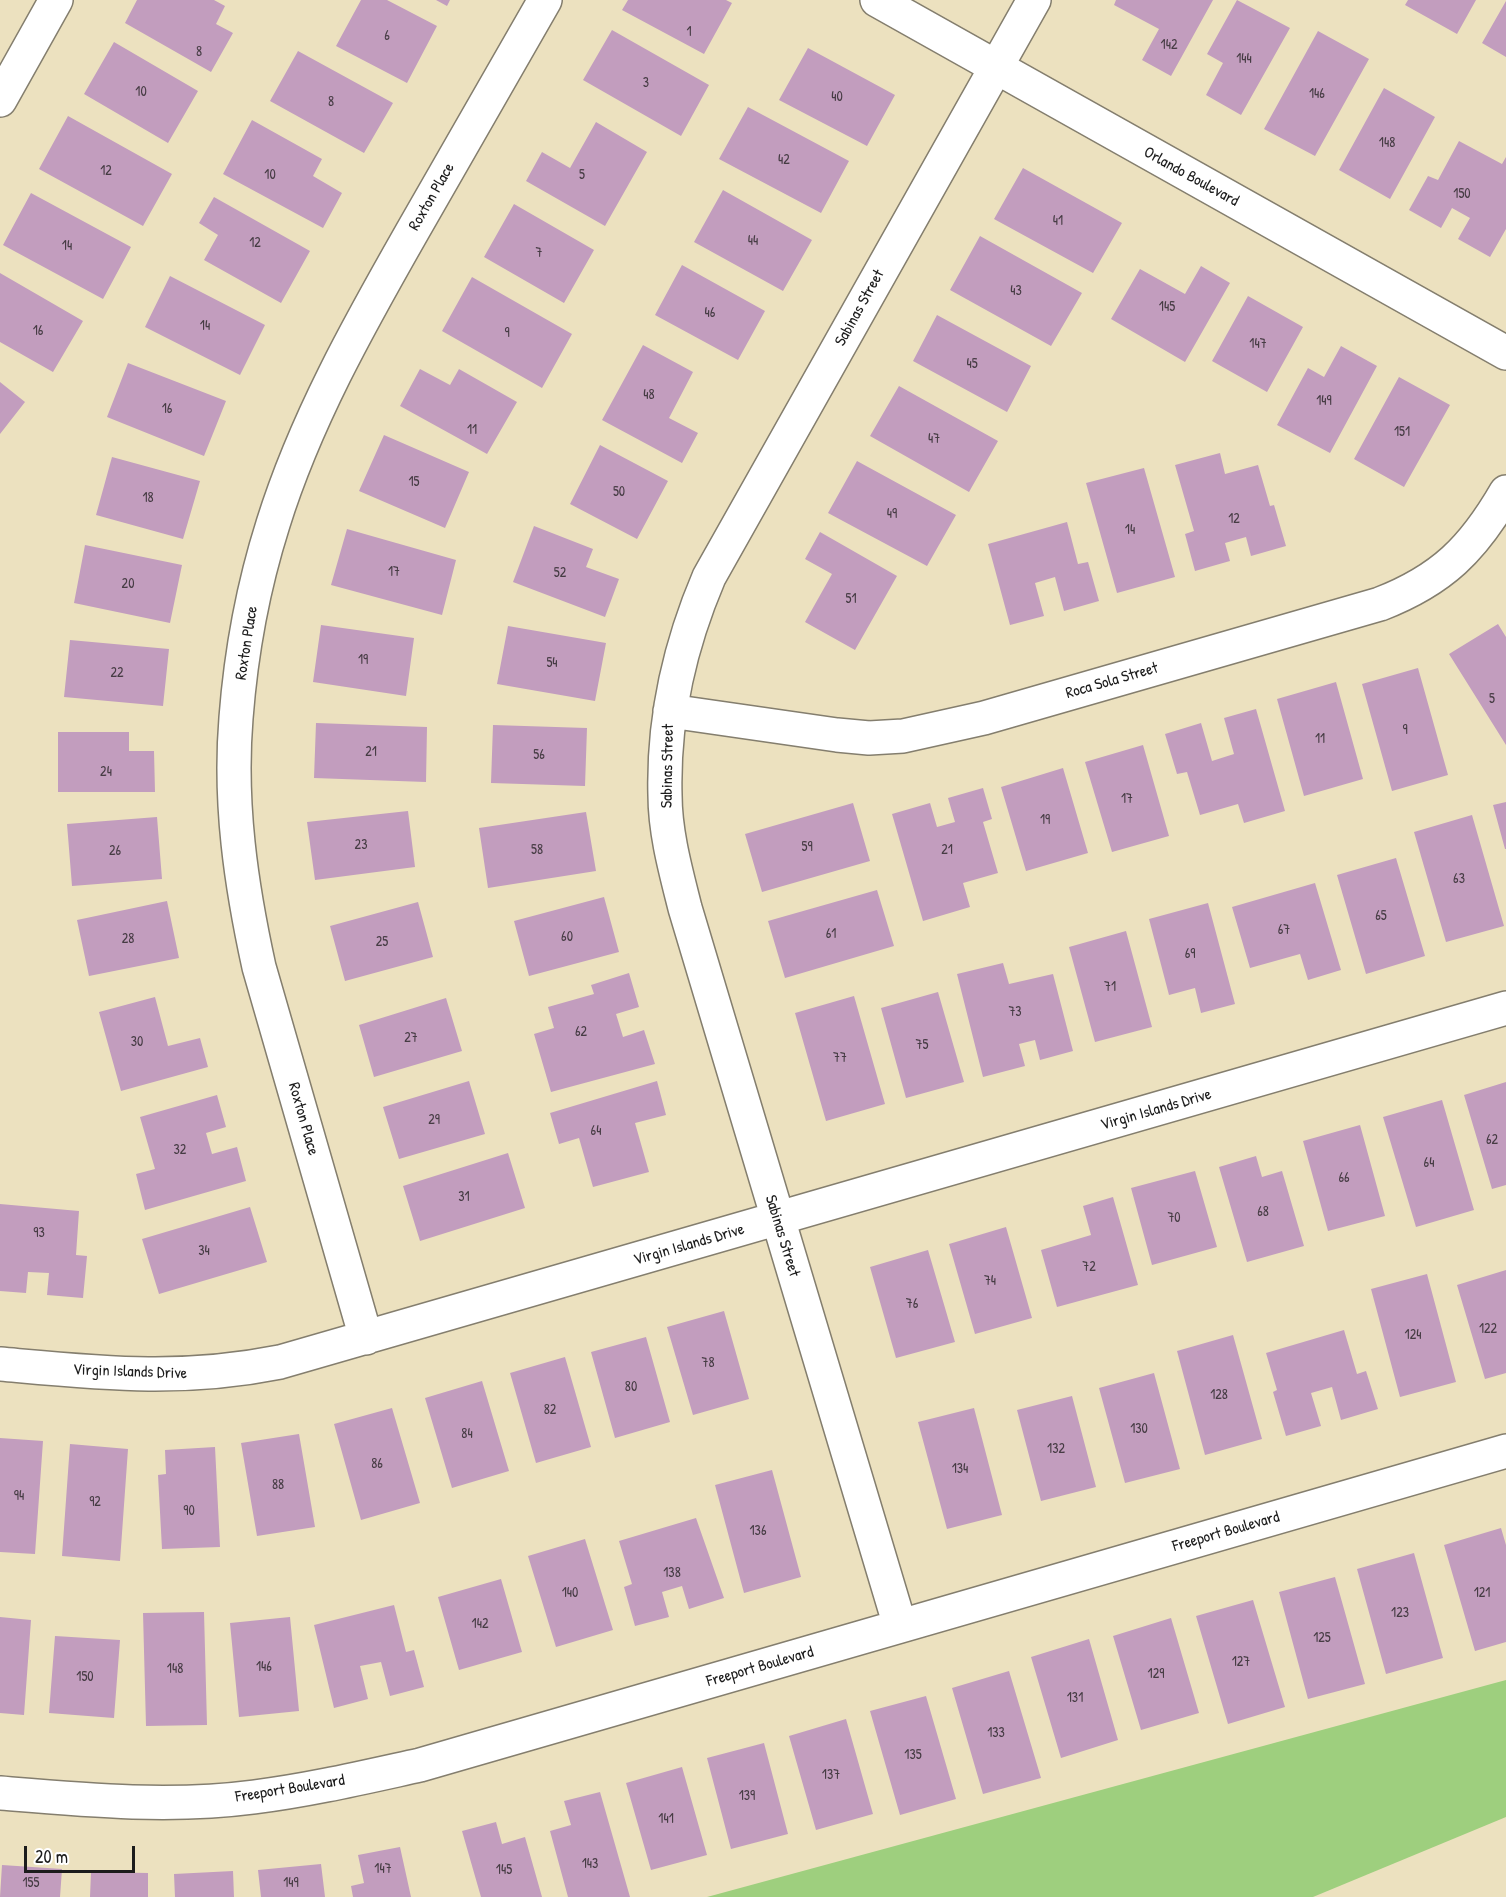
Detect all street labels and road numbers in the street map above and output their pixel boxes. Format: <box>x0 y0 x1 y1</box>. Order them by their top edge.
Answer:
street label: Orlando Boulevard <box>1140 143 1242 211</box>
street label: Roxton Place <box>405 160 459 234</box>
street label: Sabinas Street <box>831 266 889 350</box>
street label: Roxton Place <box>232 605 262 681</box>
street label: Roca Sola Street <box>1064 659 1160 703</box>
street label: Sabinas Street <box>658 724 678 808</box>
street label: Roxton Place <box>283 1081 323 1157</box>
street label: Virgin Islands Drive <box>1098 1085 1214 1135</box>
street label: Sabinas Street <box>760 1193 804 1279</box>
street label: Virgin Islands Drive <box>631 1220 747 1270</box>
street label: Virgin Islands Drive <box>73 1360 187 1384</box>
street label: Freeport Boulevard <box>1170 1508 1282 1556</box>
street label: Freeport Boulevard <box>704 1643 816 1691</box>
street label: Freeport Boulevard <box>234 1771 346 1807</box>

